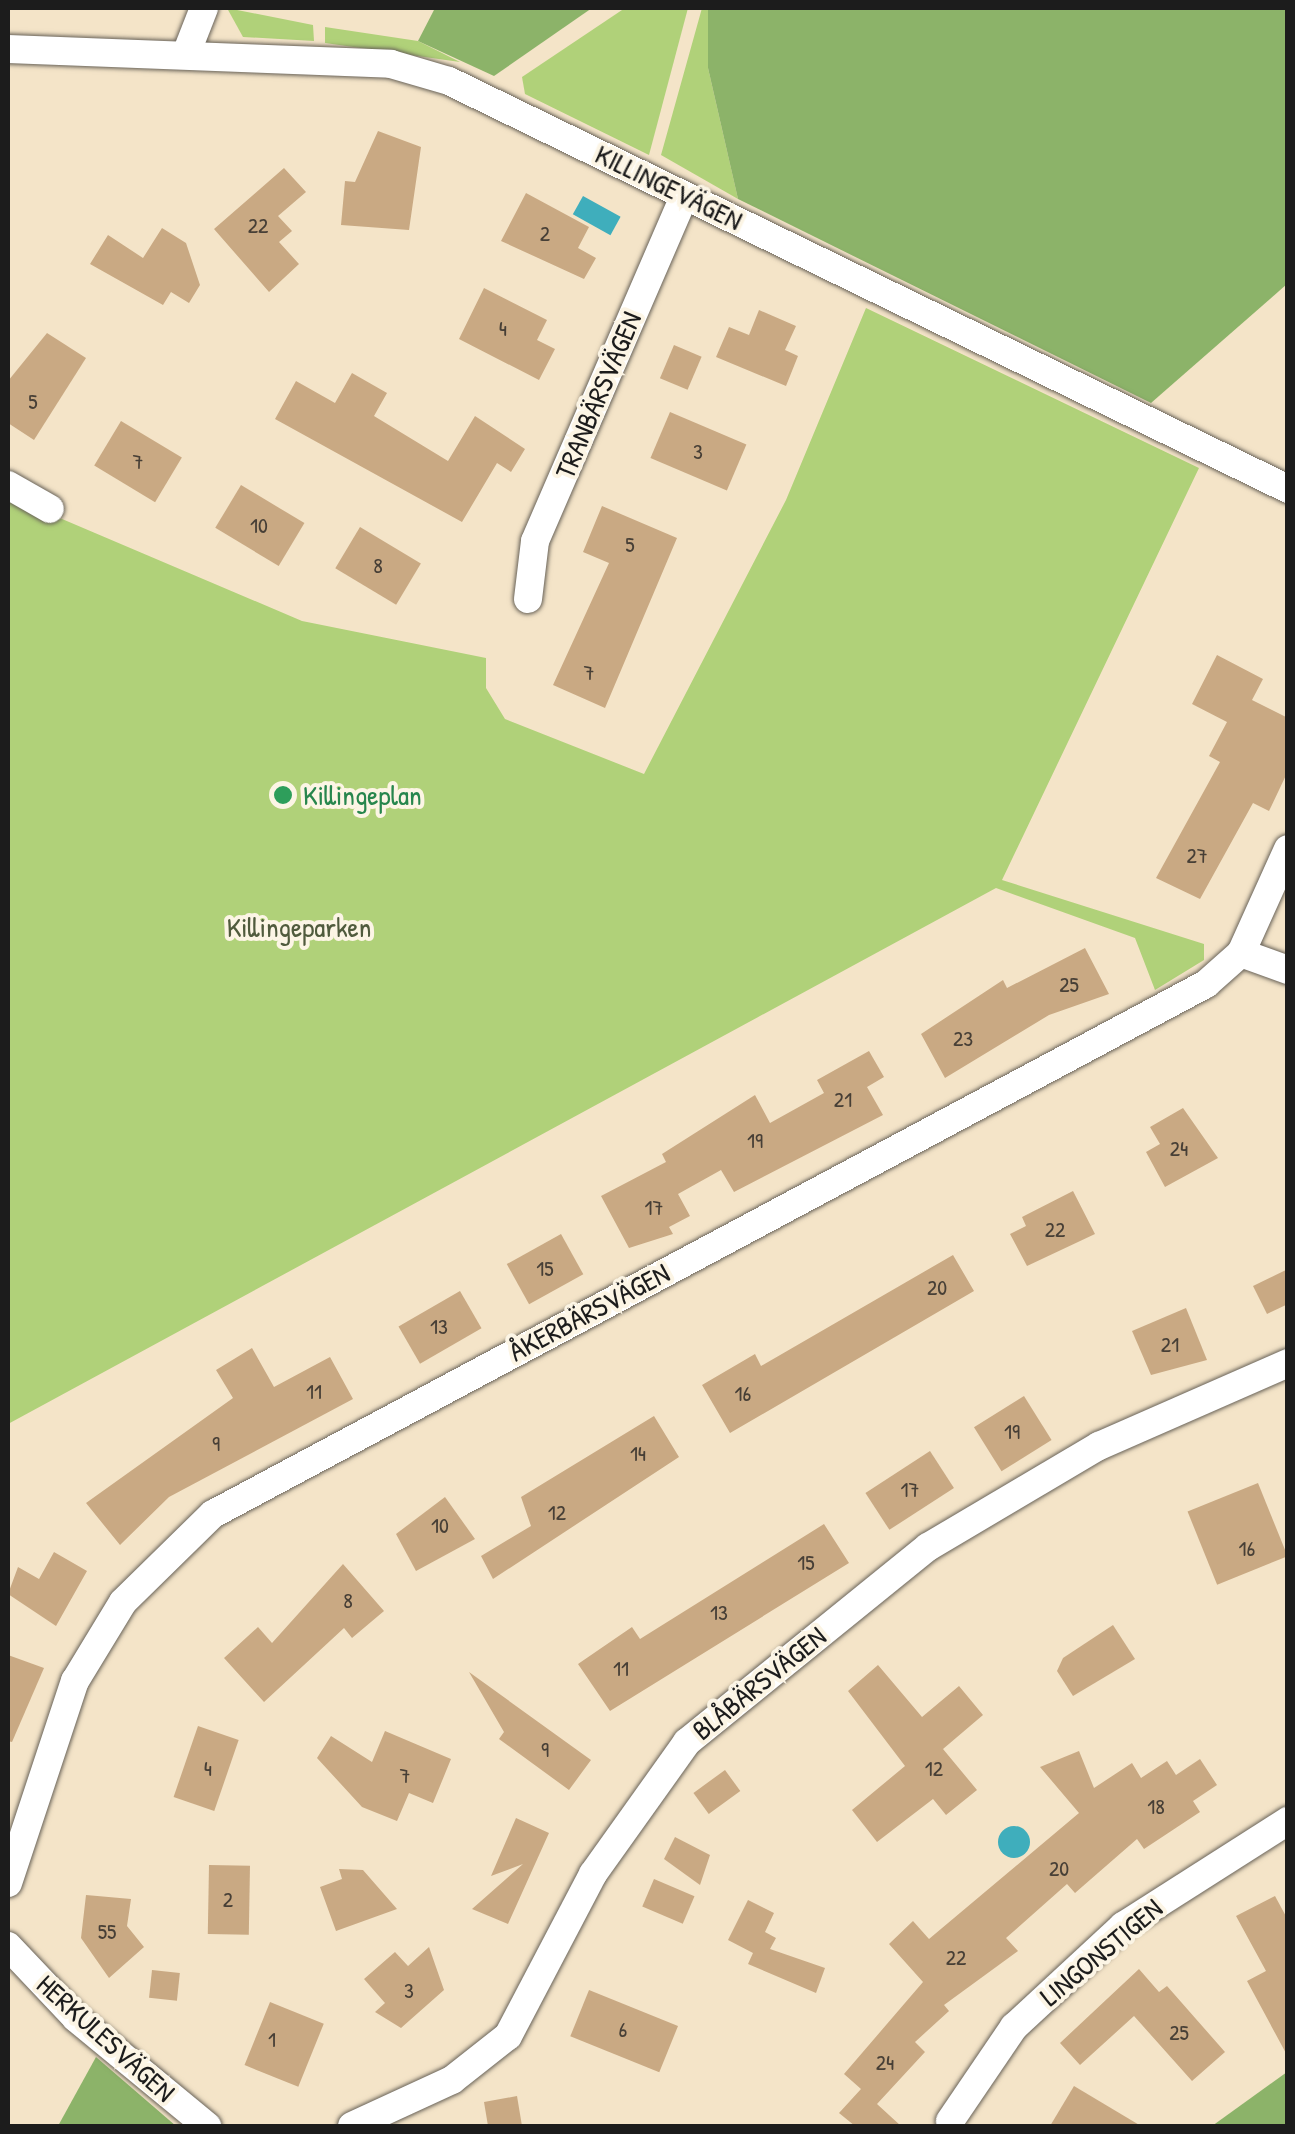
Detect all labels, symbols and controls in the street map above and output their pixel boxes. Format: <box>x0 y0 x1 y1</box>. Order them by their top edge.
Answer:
street label: KILLINGEVÄGEN <box>590 137 748 237</box>
house number: 22 <box>248 213 268 239</box>
house number: 2 <box>540 221 550 247</box>
street label: TRANBÄRSVÄGEN <box>548 307 648 483</box>
house number: 4 <box>499 316 507 342</box>
house number: 5 <box>28 389 38 415</box>
house number: 3 <box>693 439 703 465</box>
house number: 7 <box>133 449 143 475</box>
house number: 10 <box>250 513 268 539</box>
house number: 5 <box>625 532 635 558</box>
house number: 8 <box>373 553 383 579</box>
house number: 7 <box>584 660 594 686</box>
place label: Killingeplan <box>303 778 422 812</box>
marker: Killingeplan <box>272 784 294 806</box>
house number: 27 <box>1186 843 1208 869</box>
park label: Killingeparken <box>227 910 371 944</box>
house number: 25 <box>1059 972 1079 998</box>
house number: 23 <box>953 1026 973 1052</box>
house number: 21 <box>834 1087 852 1113</box>
house number: 19 <box>747 1128 763 1154</box>
house number: 24 <box>1170 1136 1188 1162</box>
house number: 17 <box>645 1195 663 1221</box>
house number: 22 <box>1045 1217 1065 1243</box>
street label: ÅKERBÄRSVÄGEN <box>503 1256 675 1368</box>
house number: 15 <box>536 1256 554 1282</box>
house number: 20 <box>927 1275 947 1301</box>
house number: 13 <box>430 1314 448 1340</box>
house number: 21 <box>1161 1332 1179 1358</box>
house number: 11 <box>306 1379 322 1405</box>
house number: 16 <box>735 1381 751 1407</box>
house number: 19 <box>1004 1419 1020 1445</box>
house number: 9 <box>212 1431 220 1457</box>
house number: 14 <box>630 1441 646 1467</box>
house number: 17 <box>901 1477 919 1503</box>
house number: 12 <box>548 1500 566 1526</box>
house number: 10 <box>431 1513 449 1539</box>
house number: 16 <box>1239 1536 1255 1562</box>
house number: 15 <box>797 1550 815 1576</box>
house number: 8 <box>343 1588 353 1614</box>
house number: 13 <box>710 1600 728 1626</box>
street label: BLÅBÄRSVÄGEN <box>686 1619 832 1747</box>
house number: 11 <box>613 1656 629 1682</box>
house number: 9 <box>541 1737 549 1763</box>
house number: 4 <box>204 1756 212 1782</box>
house number: 12 <box>925 1756 943 1782</box>
house number: 7 <box>400 1763 410 1789</box>
house number: 18 <box>1147 1794 1165 1820</box>
house number: 20 <box>1049 1856 1069 1882</box>
house number: 2 <box>223 1887 233 1913</box>
street label: LINGONSTIGEN <box>1033 1891 1169 2013</box>
house number: 55 <box>98 1919 116 1945</box>
house number: 22 <box>946 1945 966 1971</box>
street label: HERKULESVÄGEN <box>30 1967 182 2109</box>
house number: 3 <box>404 1978 414 2004</box>
house number: 6 <box>619 2017 627 2043</box>
house number: 25 <box>1169 2020 1189 2046</box>
house number: 1 <box>268 2027 276 2053</box>
house number: 24 <box>876 2050 894 2076</box>

